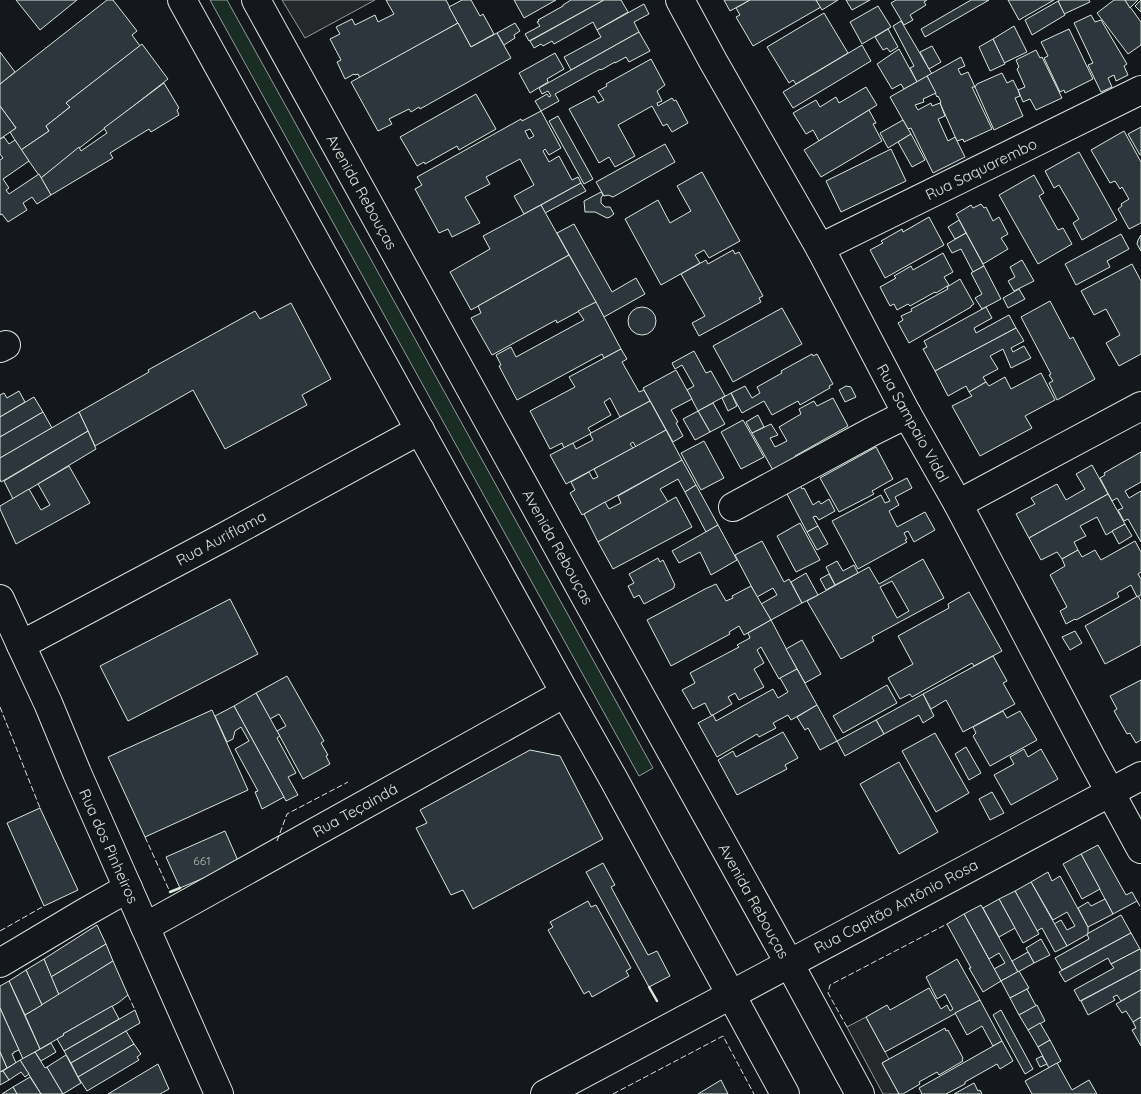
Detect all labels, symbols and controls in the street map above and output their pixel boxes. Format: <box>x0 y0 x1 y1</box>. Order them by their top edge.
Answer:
street label: Avenida Rebouças <box>322 131 402 253</box>
street label: Rua Saquarembo <box>922 134 1040 204</box>
street label: Rua Sampaio Vidal <box>873 361 953 485</box>
street label: Avenida Rebouças <box>518 486 598 608</box>
street label: Rua Auriflama <box>173 506 269 570</box>
street label: Rua Teçaindá <box>309 779 401 841</box>
street label: Rua dos Pinheiros <box>75 786 143 906</box>
street label: Avenida Rebouças <box>714 840 794 962</box>
house number: 661 <box>193 853 211 868</box>
street label: Rua Capitão Antônio Rosa <box>811 855 981 957</box>

